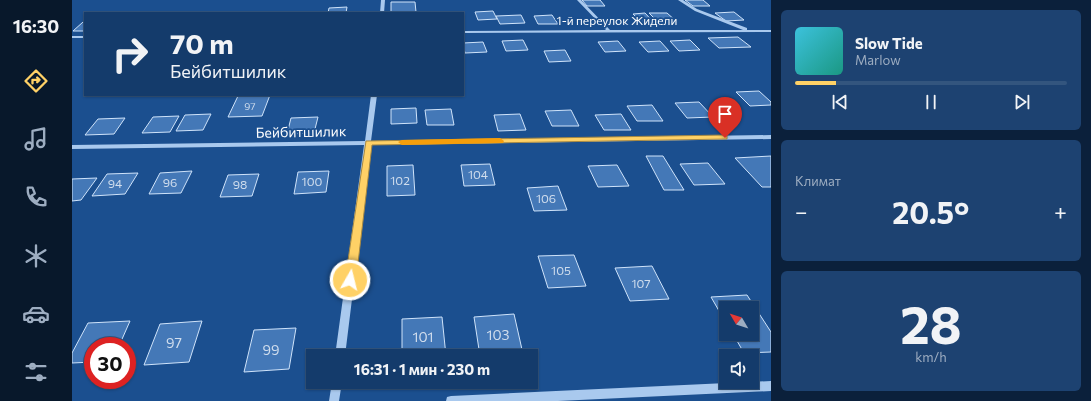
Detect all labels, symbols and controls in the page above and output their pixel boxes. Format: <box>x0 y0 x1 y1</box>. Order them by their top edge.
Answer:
street label: 1-й переулок Жидели <box>557 13 677 27</box>
text: 16:30 <box>13 15 59 37</box>
text: 70 m <box>170 26 234 60</box>
icon: right <box>104 28 156 80</box>
text: Slow Tide <box>855 34 923 52</box>
text: Marlow <box>855 52 901 68</box>
text: Бейбитшилик <box>170 60 286 82</box>
icon: directions <box>22 67 50 95</box>
icon: previous <box>829 91 851 113</box>
icon: pause <box>920 91 942 113</box>
icon: next <box>1011 91 1033 113</box>
pin <box>708 97 742 138</box>
house number: 97 <box>244 100 256 112</box>
icon: arrive <box>714 103 736 125</box>
street label: Бейбитшилик <box>256 122 347 141</box>
icon: music <box>22 125 50 153</box>
house number: 104 <box>468 167 488 181</box>
house number: 102 <box>390 173 410 187</box>
text: Климат <box>795 173 841 189</box>
house number: 100 <box>302 174 323 188</box>
house number: 96 <box>163 175 177 189</box>
house number: 94 <box>108 176 122 190</box>
house number: 98 <box>233 177 247 191</box>
icon: phone <box>22 183 50 211</box>
house number: 106 <box>536 191 556 205</box>
text: 20.5° <box>892 193 969 230</box>
text: − <box>795 198 808 225</box>
text: + <box>1054 198 1067 225</box>
icon: climate <box>22 242 50 270</box>
position arrow <box>329 259 371 301</box>
house number: 105 <box>551 263 571 277</box>
house number: 107 <box>631 276 651 290</box>
text: 28 <box>900 291 962 355</box>
icon: car <box>22 300 50 328</box>
north arrow <box>719 301 759 341</box>
map controls <box>719 301 759 389</box>
house number: 103 <box>486 326 510 343</box>
house number: 101 <box>412 328 434 345</box>
house number: 97 <box>166 334 182 351</box>
speed limit sign: 30 <box>84 337 136 389</box>
house number: 99 <box>263 341 280 358</box>
button: sound <box>719 349 759 389</box>
text: km/h <box>915 349 947 365</box>
icon: filters <box>22 358 50 386</box>
text: 16:31 · 1 мин · 230 m <box>354 360 490 378</box>

